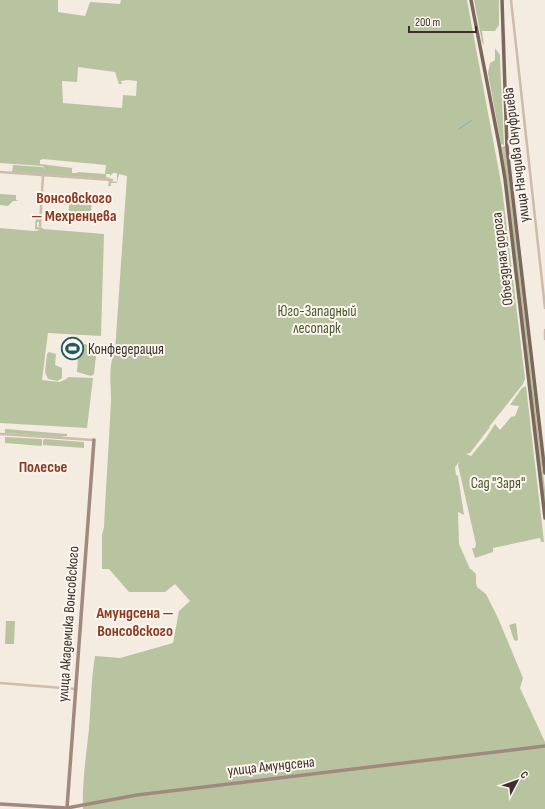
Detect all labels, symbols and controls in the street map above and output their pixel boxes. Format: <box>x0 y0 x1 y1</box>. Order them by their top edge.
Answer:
scale bar <box>409 8 476 34</box>
text: 200 m <box>415 15 441 30</box>
street label: улица Начдива Онуфриева <box>499 86 534 224</box>
district label: Вонсовского — Мехренцева <box>31 189 117 226</box>
street label: Объездная дорога <box>487 211 518 307</box>
park label: Юго-Западный лесопарк <box>277 302 357 338</box>
sports icon: Конфедерация <box>60 336 86 362</box>
place label: Конфедерация <box>88 340 164 359</box>
district label: Полесье <box>19 458 68 477</box>
park label: Сад "Заря" <box>471 474 525 493</box>
street label: улица Академика Вонсовского <box>54 545 83 703</box>
district label: Амундсена — Вонсовского <box>95 604 174 641</box>
street label: улица Амундсена <box>226 752 316 781</box>
north arrow <box>497 761 537 801</box>
text: С <box>517 768 531 781</box>

